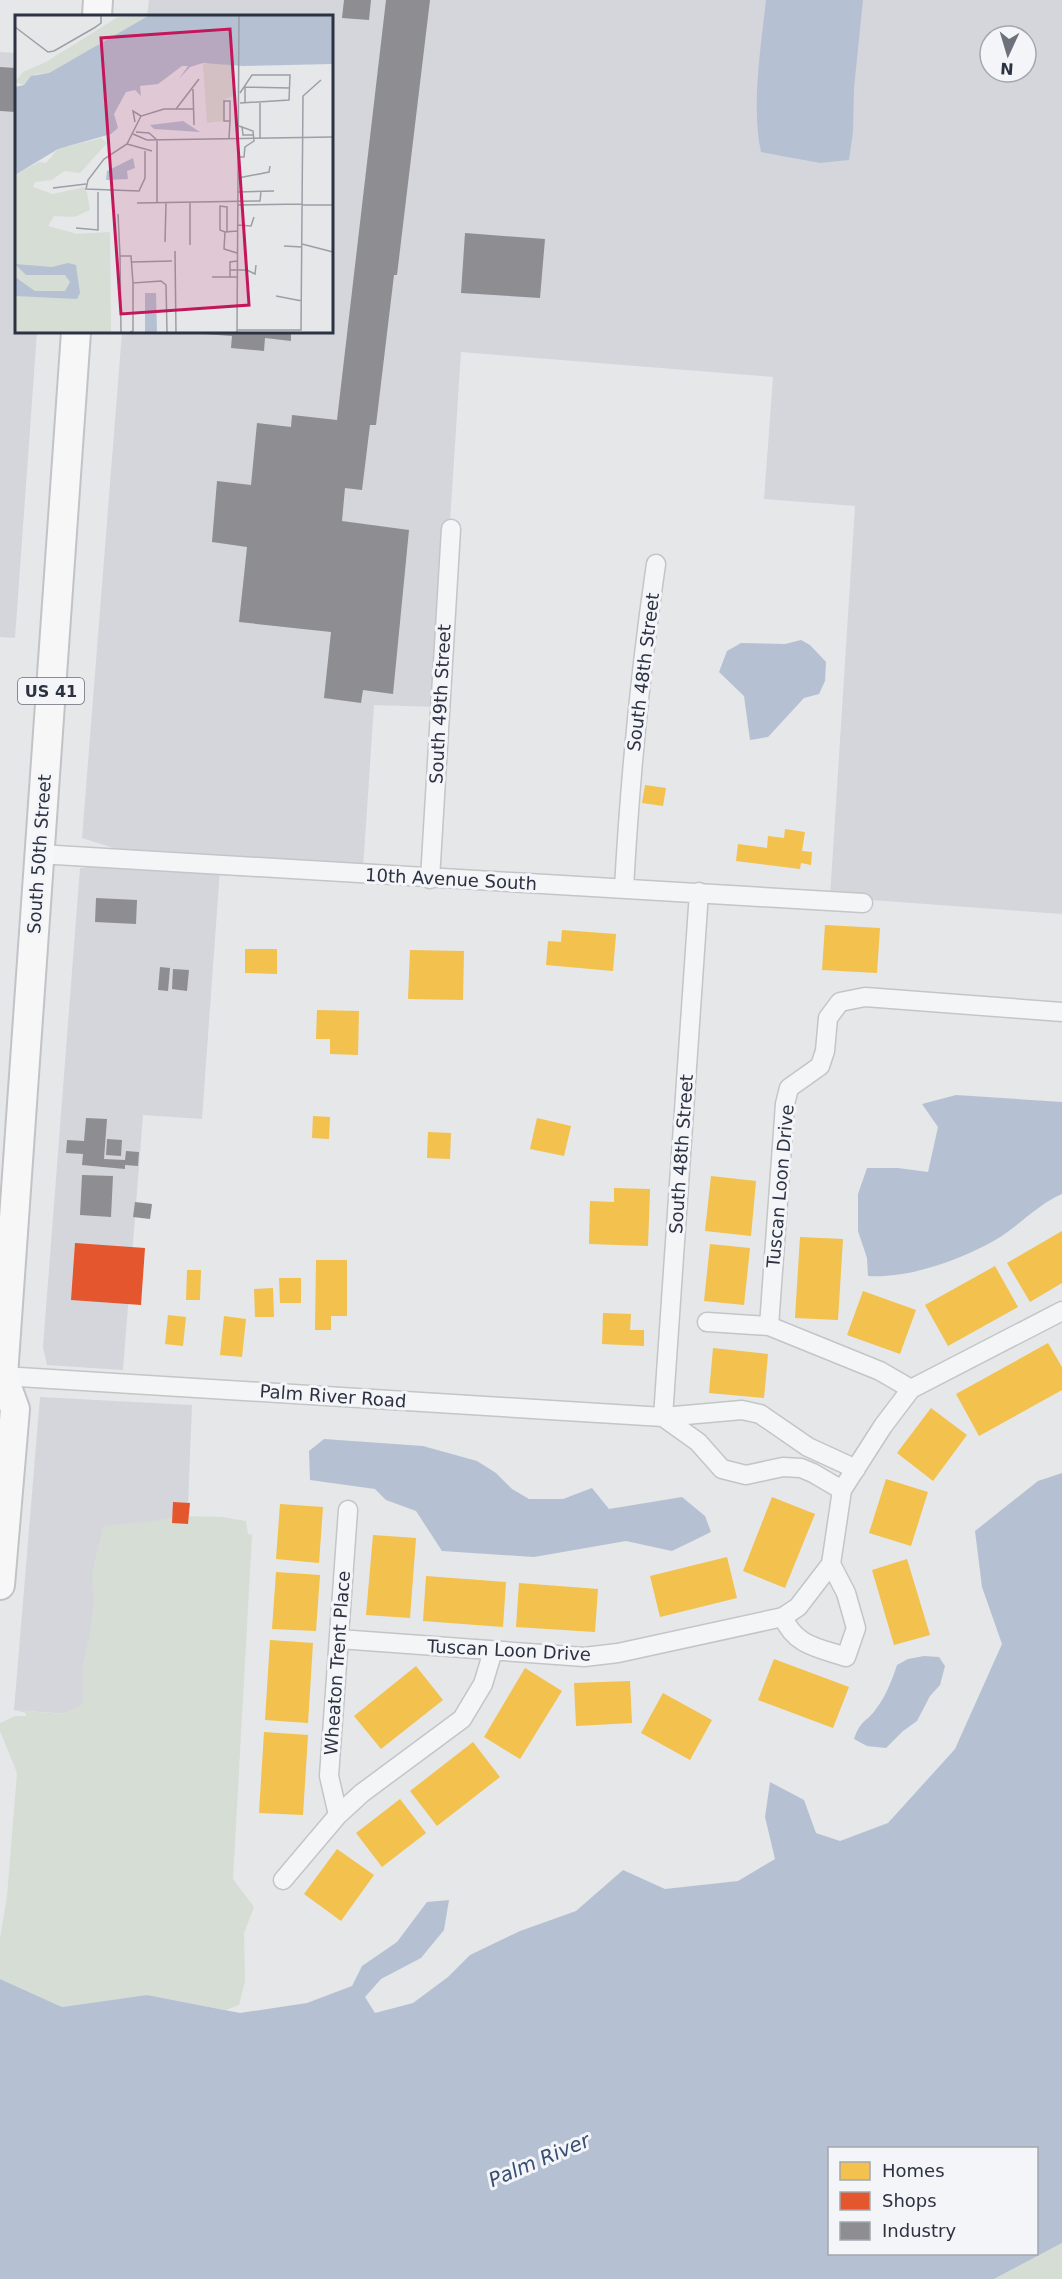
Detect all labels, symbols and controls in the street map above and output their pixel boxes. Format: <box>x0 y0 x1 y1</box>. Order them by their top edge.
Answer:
inset map <box>15 15 333 333</box>
north arrow <box>978 24 1038 84</box>
text: N <box>1000 59 1014 78</box>
street label: South 48th Street <box>623 591 663 753</box>
street label: South 49th Street <box>425 624 455 784</box>
road number: US 41 <box>18 678 84 704</box>
street label: South 50th Street <box>23 774 55 934</box>
street label: 10th Avenue South <box>365 864 537 894</box>
street label: South 48th Street <box>665 1074 697 1234</box>
street label: Tuscan Loon Drive <box>762 1103 798 1270</box>
street label: Palm River Road <box>259 1380 407 1412</box>
street label: Wheaton Trent Place <box>320 1570 354 1756</box>
street label: Tuscan Loon Drive <box>426 1635 591 1665</box>
water label: Palm River <box>485 2127 595 2192</box>
legend <box>828 2147 1038 2255</box>
text: Homes <box>882 2160 945 2181</box>
text: Shops <box>882 2190 937 2211</box>
text: Industry <box>882 2220 956 2241</box>

